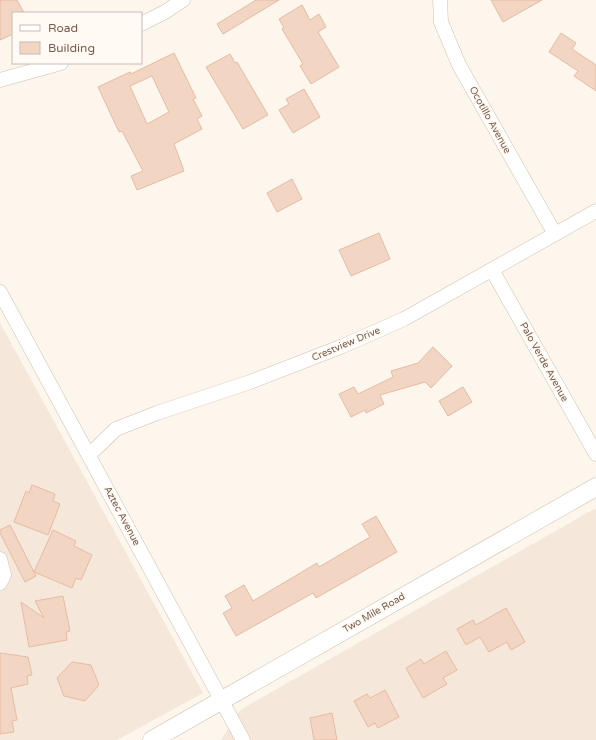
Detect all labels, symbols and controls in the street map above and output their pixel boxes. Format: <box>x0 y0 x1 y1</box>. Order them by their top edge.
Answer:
legend <box>12 12 142 64</box>
text: Road <box>48 21 78 35</box>
text: Building <box>48 41 95 55</box>
street label: Ocotillo Avenue <box>467 84 514 156</box>
street label: Palo Verde Avenue <box>517 320 571 404</box>
street label: Crestview Drive <box>310 324 382 364</box>
street label: Aztec Avenue <box>101 484 143 548</box>
street label: Two Mile Road <box>341 590 407 636</box>

